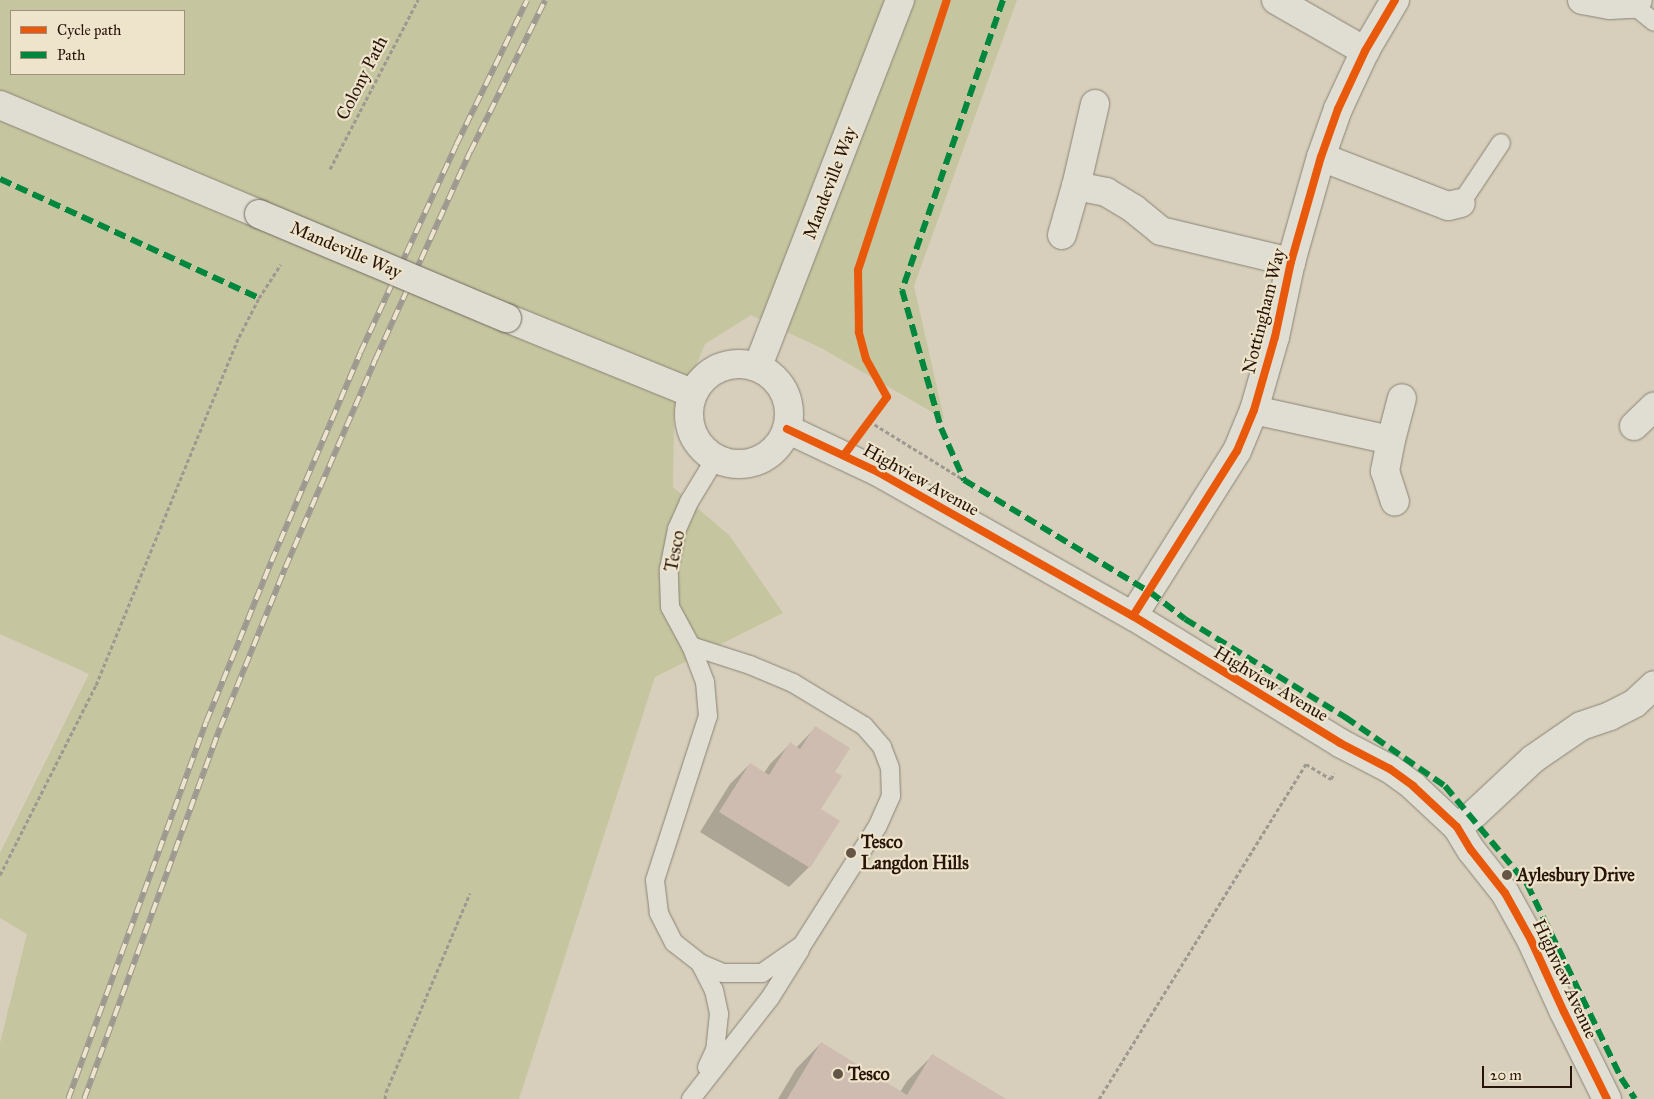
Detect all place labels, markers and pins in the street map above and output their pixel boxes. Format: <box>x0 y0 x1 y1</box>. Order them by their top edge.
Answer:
place label: Tesco Langdon Hills <box>861 832 969 874</box>
marker: Tesco Langdon Hills <box>845 847 857 859</box>
place label: Aylesbury Drive <box>1517 864 1635 886</box>
marker: Aylesbury Drive <box>1501 869 1513 881</box>
place label: Tesco <box>848 1063 890 1085</box>
marker: Tesco <box>832 1068 844 1080</box>

